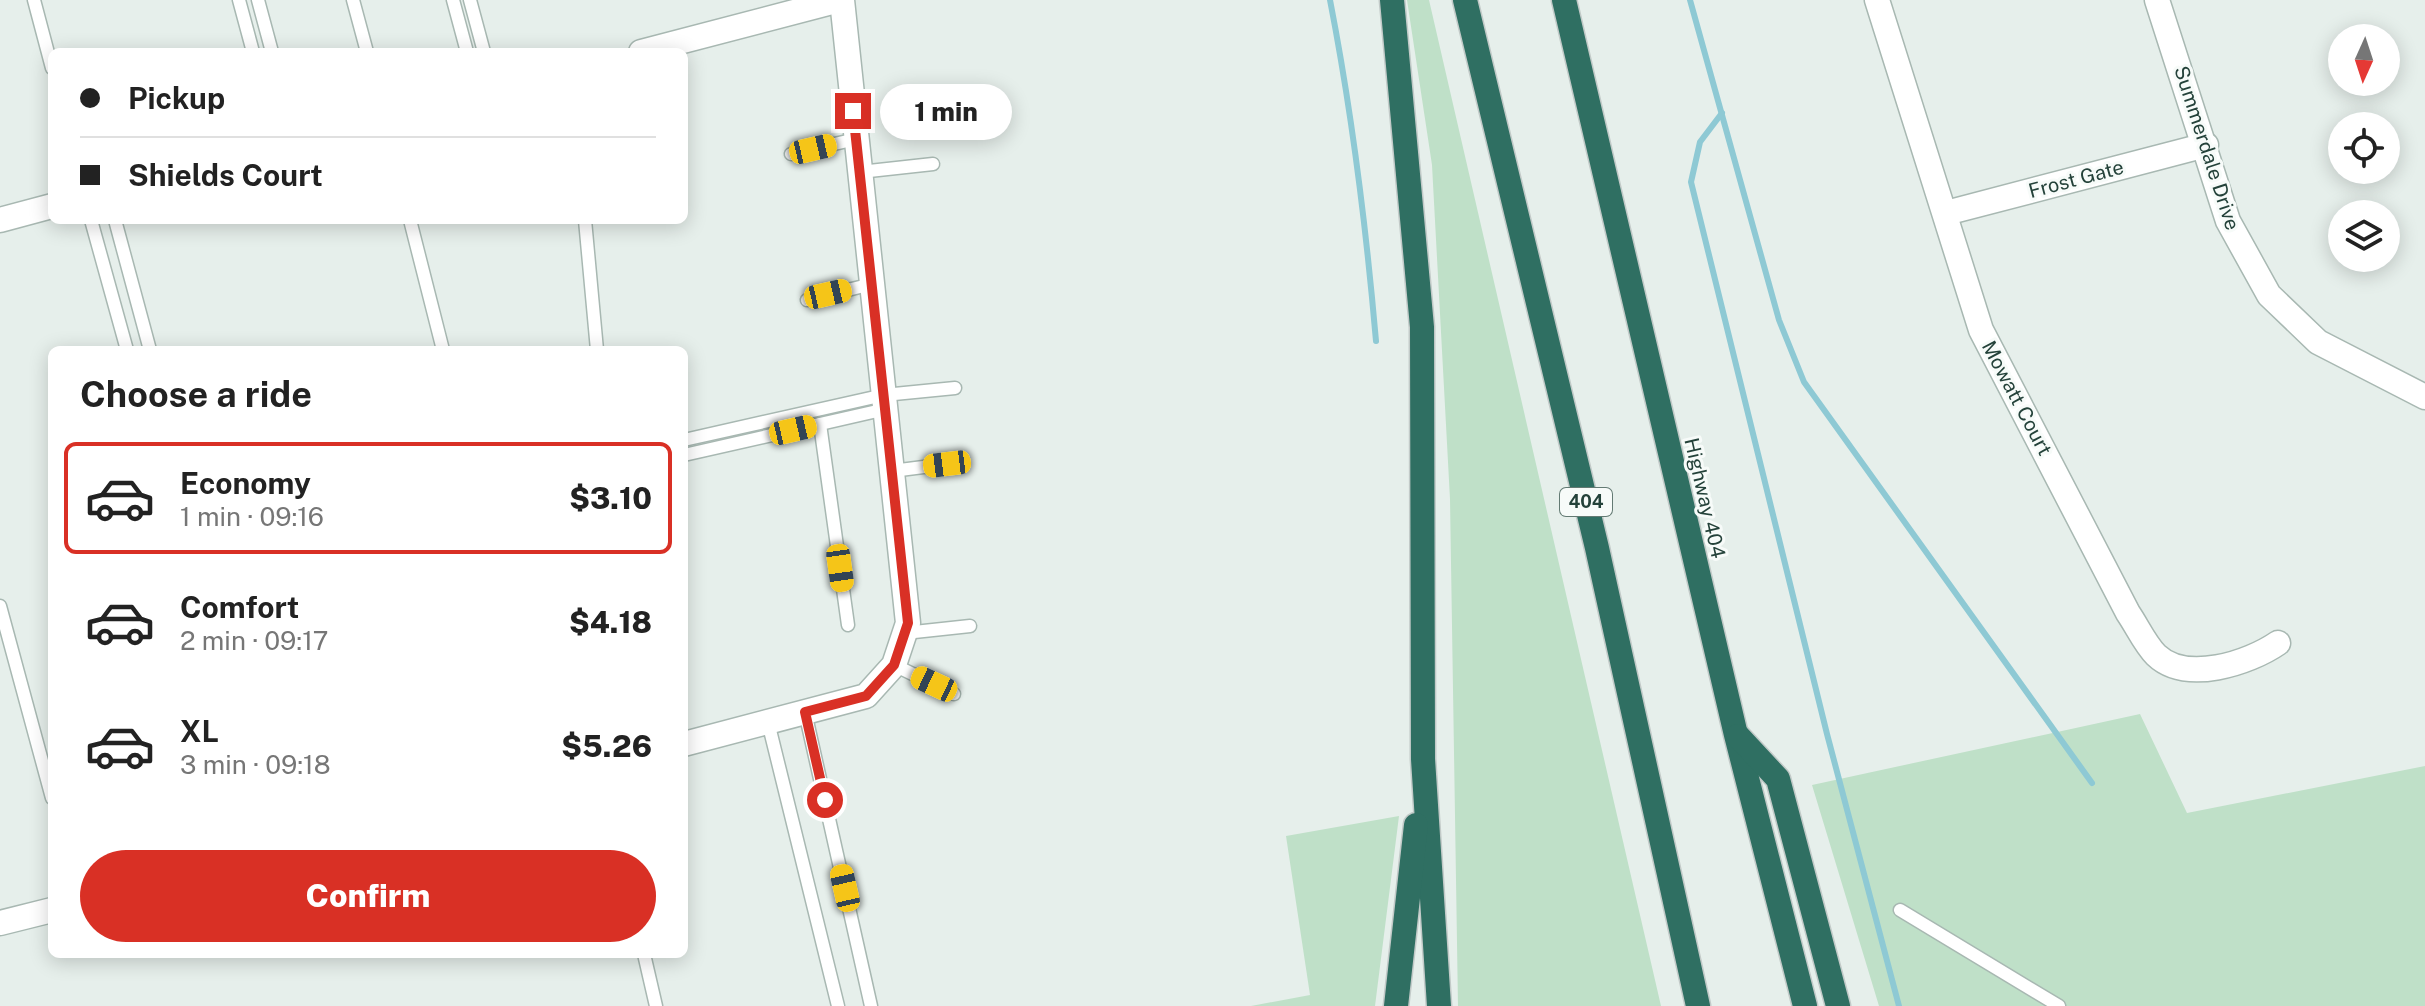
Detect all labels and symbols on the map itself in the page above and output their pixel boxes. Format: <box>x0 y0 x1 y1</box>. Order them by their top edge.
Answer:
north arrow <box>2328 24 2400 96</box>
street label: Summerdale Drive <box>2169 63 2245 233</box>
callout: 1 min <box>881 83 1013 139</box>
route end <box>835 93 871 129</box>
car <box>787 132 839 166</box>
street label: Frost Gate <box>2026 155 2126 203</box>
car <box>802 277 854 311</box>
street label: Mowatt Court <box>1977 337 2057 459</box>
car <box>767 413 819 447</box>
street label: Highway 404 <box>1679 435 1731 561</box>
car <box>922 449 972 479</box>
road number: 404 <box>1560 488 1612 516</box>
car <box>825 543 855 593</box>
car <box>907 663 961 705</box>
route start <box>807 782 843 818</box>
car <box>828 862 862 914</box>

